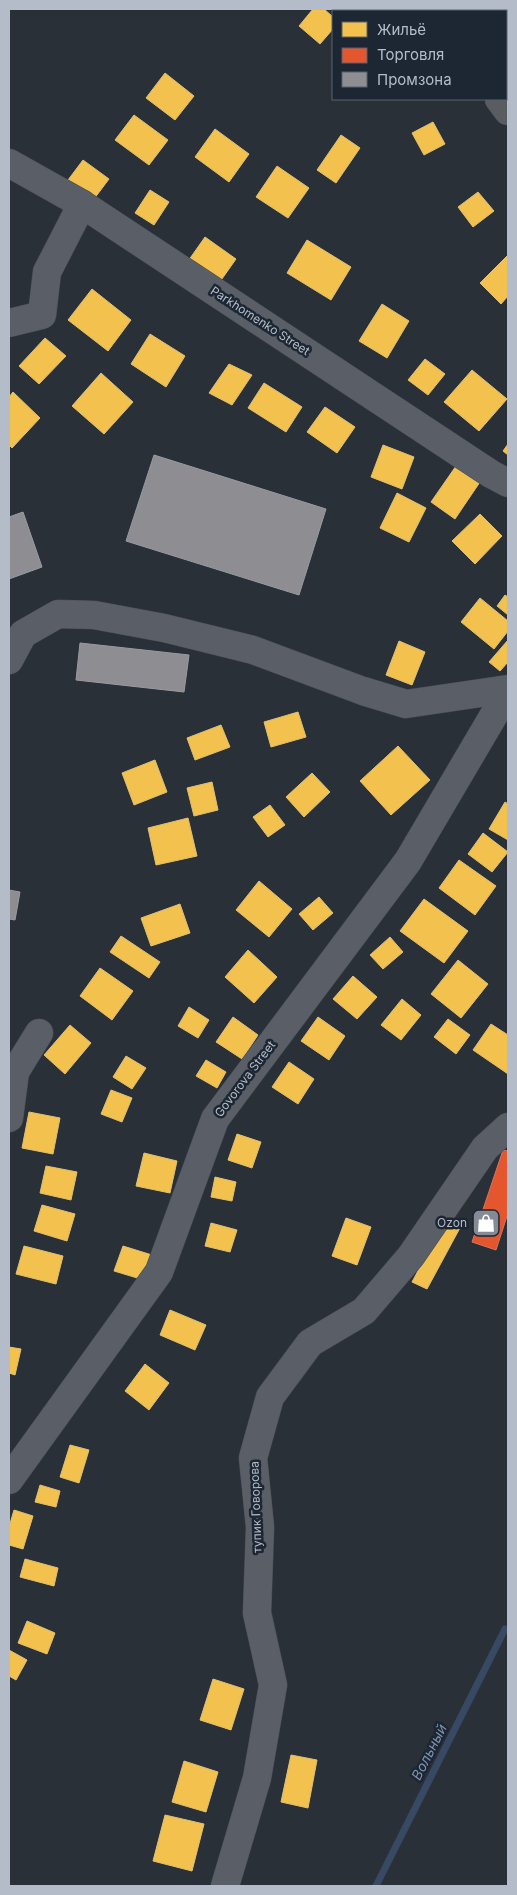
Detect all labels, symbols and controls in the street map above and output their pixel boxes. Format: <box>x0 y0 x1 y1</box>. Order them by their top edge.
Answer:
legend <box>332 10 507 100</box>
text: Жильё <box>377 20 426 39</box>
text: Торговля <box>377 45 444 64</box>
text: Промзона <box>377 70 452 89</box>
street label: Parkhomenko Street <box>208 283 313 358</box>
street label: Govorova Street <box>211 1038 278 1120</box>
shop icon: Ozon <box>471 1208 501 1238</box>
place label: Ozon <box>437 1215 467 1230</box>
street label: тупик Говорова <box>246 1461 265 1553</box>
water label: Вольный <box>407 1721 450 1783</box>

